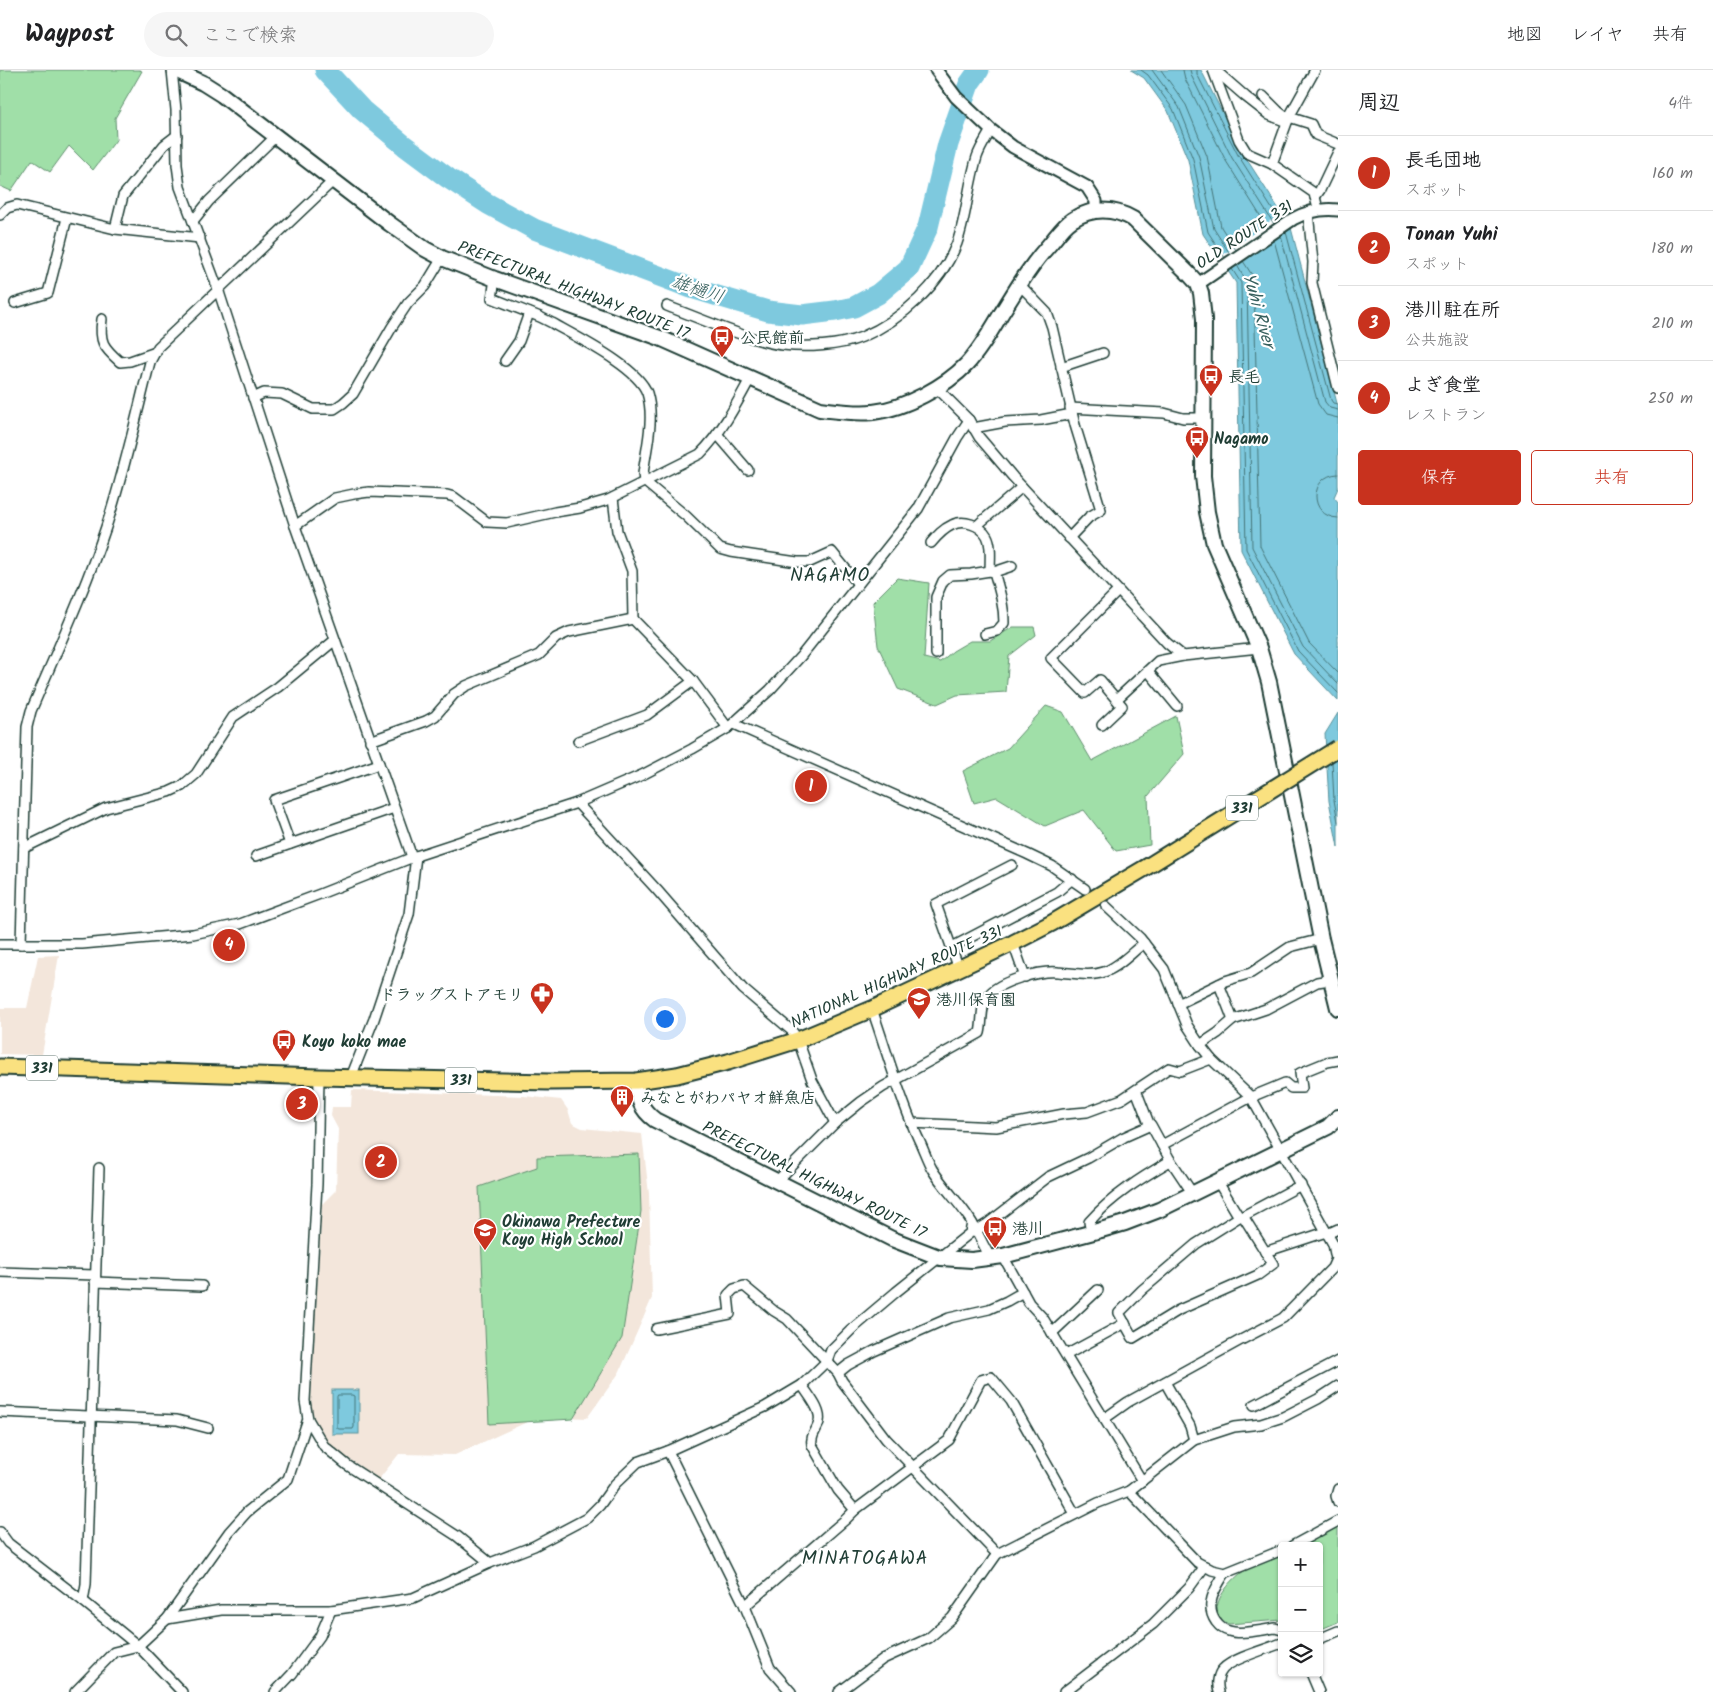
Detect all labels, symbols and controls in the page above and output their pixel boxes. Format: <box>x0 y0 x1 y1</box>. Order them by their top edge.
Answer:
search box <box>144 12 494 57</box>
text: Waypost <box>25 15 114 54</box>
icon: search <box>162 21 190 49</box>
text: ここで検索 <box>202 21 297 51</box>
text: 地図 <box>1507 21 1543 50</box>
text: レイヤ <box>1571 21 1624 50</box>
text: 共有 <box>1652 21 1688 50</box>
text: 周辺 <box>1358 87 1400 120</box>
text: 4件 <box>1668 91 1693 116</box>
text: 長毛団地 <box>1405 146 1481 176</box>
text: 1 <box>1372 161 1376 186</box>
text: 160 m <box>1652 161 1693 186</box>
text: スポット <box>1405 178 1469 203</box>
street label: OLD ROUTE 331 <box>1191 194 1298 276</box>
text: Tonan Yuhi <box>1405 220 1498 250</box>
street label: PREFECTURAL HIGHWAY ROUTE 17 <box>454 235 694 346</box>
text: 2 <box>1369 236 1379 261</box>
text: 180 m <box>1651 236 1693 261</box>
text: スポット <box>1405 252 1469 277</box>
water label: 雄樋川 <box>667 268 728 313</box>
water label: Yuhi River <box>1233 270 1283 355</box>
text: 港川駐在所 <box>1405 296 1500 326</box>
text: 3 <box>1370 311 1378 336</box>
text: 210 m <box>1652 311 1693 336</box>
bus stop icon: 公民館前 <box>709 324 735 358</box>
place label: 公民館前 <box>740 326 804 351</box>
text: 公共施設 <box>1405 328 1469 353</box>
bus stop icon: 長毛 <box>1198 363 1224 397</box>
place label: 長毛 <box>1228 365 1260 390</box>
text: よぎ食堂 <box>1405 371 1481 401</box>
text: 4 <box>1370 386 1378 411</box>
text: 250 m <box>1648 386 1693 411</box>
text: レストラン <box>1405 403 1486 428</box>
bus stop icon: Nagamo <box>1184 425 1210 459</box>
place label: Nagamo <box>1214 427 1269 452</box>
button: 保存 <box>1358 450 1521 505</box>
button: 共有 <box>1531 450 1693 505</box>
district label: NAGAMO <box>790 561 870 591</box>
pin: 1 <box>795 767 827 805</box>
road number: 331 <box>1226 796 1258 820</box>
street label: NATIONAL HIGHWAY ROUTE 331 <box>786 919 1007 1036</box>
pin: 4 <box>213 926 245 964</box>
pharmacy icon: ドラッグストアモリ <box>529 981 555 1015</box>
place label: ドラッグストアモリ <box>380 983 524 1008</box>
school or university icon: 港川保育園 <box>906 986 932 1020</box>
place label: 港川保育園 <box>936 988 1016 1013</box>
your location <box>652 1006 678 1032</box>
bus stop icon: Koyo koko mae <box>271 1028 297 1062</box>
place label: Koyo koko mae <box>302 1030 406 1055</box>
road number: 331 <box>26 1056 58 1080</box>
road number: 331 <box>445 1068 477 1092</box>
building icon: みなとがわパヤオ鮮魚店 <box>609 1084 635 1118</box>
pin: 3 <box>286 1085 318 1123</box>
place label: みなとがわパヤオ鮮魚店 <box>640 1086 816 1111</box>
street label: PREFECTURAL HIGHWAY ROUTE 17 <box>698 1115 931 1246</box>
pin: 2 <box>365 1143 397 1181</box>
place label: Okinawa Prefecture Koyo High School <box>502 1210 640 1253</box>
bus stop icon: 港川 <box>982 1215 1008 1249</box>
school or university icon: Okinawa Prefecture Koyo High School <box>472 1217 498 1251</box>
place label: 港川 <box>1012 1217 1044 1242</box>
map controls <box>1278 1542 1323 1677</box>
button: + <box>1278 1542 1323 1587</box>
district label: MINATOGAWA <box>802 1544 928 1574</box>
button: − <box>1278 1587 1323 1632</box>
button: layers <box>1278 1632 1323 1677</box>

